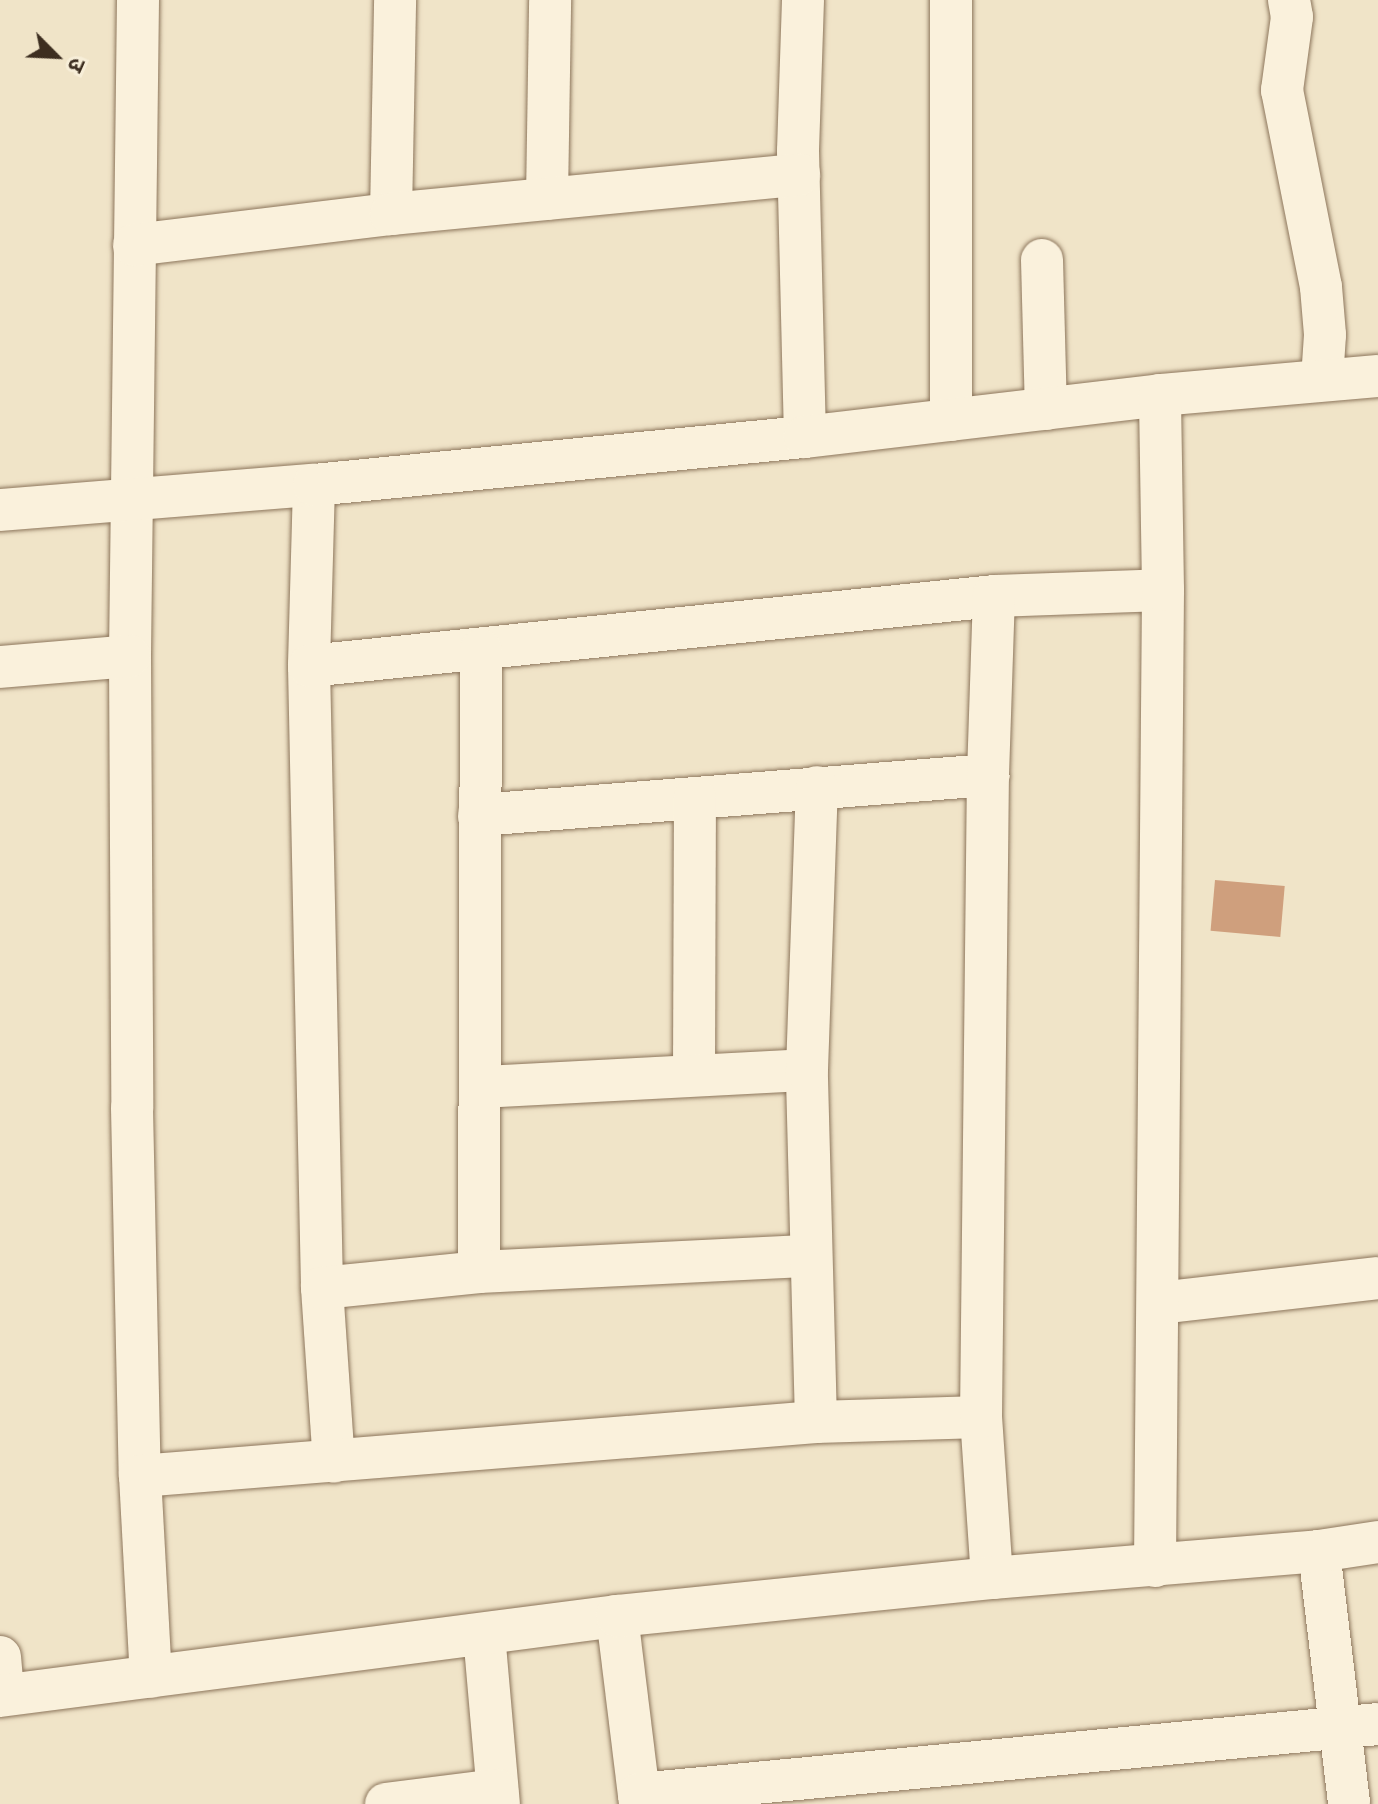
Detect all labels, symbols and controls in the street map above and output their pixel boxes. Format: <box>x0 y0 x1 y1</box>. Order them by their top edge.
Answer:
north arrow <box>16 16 96 96</box>
text: उ <box>62 54 94 78</box>

